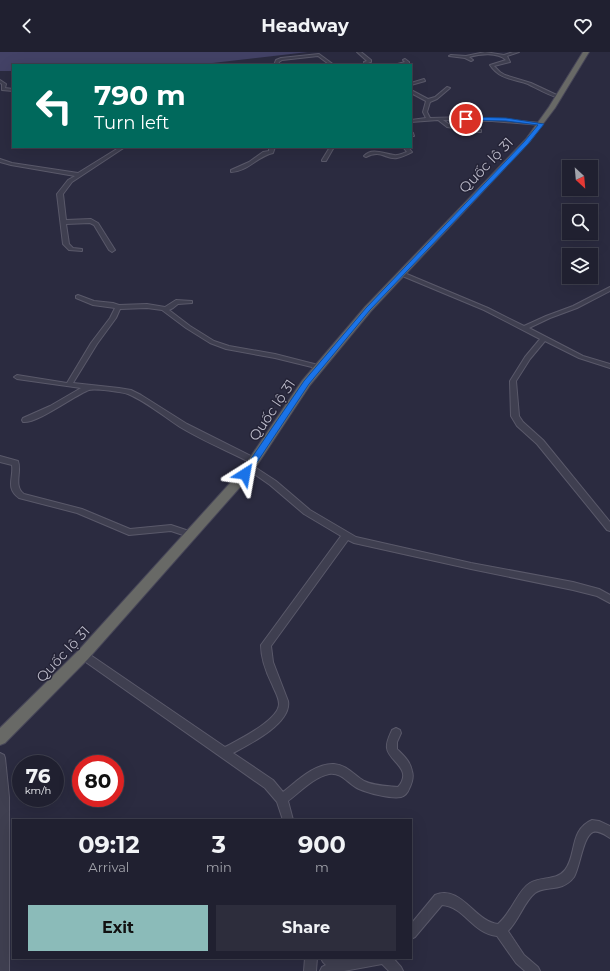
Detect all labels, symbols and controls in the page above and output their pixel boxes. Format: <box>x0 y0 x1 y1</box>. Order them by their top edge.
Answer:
icon: back <box>16 15 38 37</box>
text: Headway <box>261 15 349 37</box>
icon: heart <box>572 15 594 37</box>
text: 790 m <box>94 78 186 112</box>
icon: left <box>28 80 80 132</box>
pin <box>449 102 483 136</box>
icon: arrive <box>455 108 477 130</box>
text: Turn left <box>94 112 169 134</box>
street label: Quốc lộ 31 <box>455 133 517 197</box>
north arrow <box>562 160 598 196</box>
map controls <box>562 160 598 284</box>
button: search <box>562 204 598 240</box>
button: layers <box>562 248 598 284</box>
street label: Quốc lộ 31 <box>245 376 299 444</box>
position arrow <box>224 453 266 495</box>
street label: Quốc lộ 31 <box>32 622 94 686</box>
speed limit sign: 80 <box>72 755 124 807</box>
text: 76 <box>26 764 50 788</box>
text: km/h <box>25 784 51 797</box>
text: 09:12 <box>78 830 140 859</box>
text: 3 <box>212 830 226 859</box>
text: 900 <box>298 830 346 859</box>
text: Arrival <box>88 859 129 875</box>
text: min <box>206 859 232 875</box>
text: m <box>315 859 329 875</box>
button: Exit <box>28 905 208 951</box>
button: Share <box>216 905 396 951</box>

